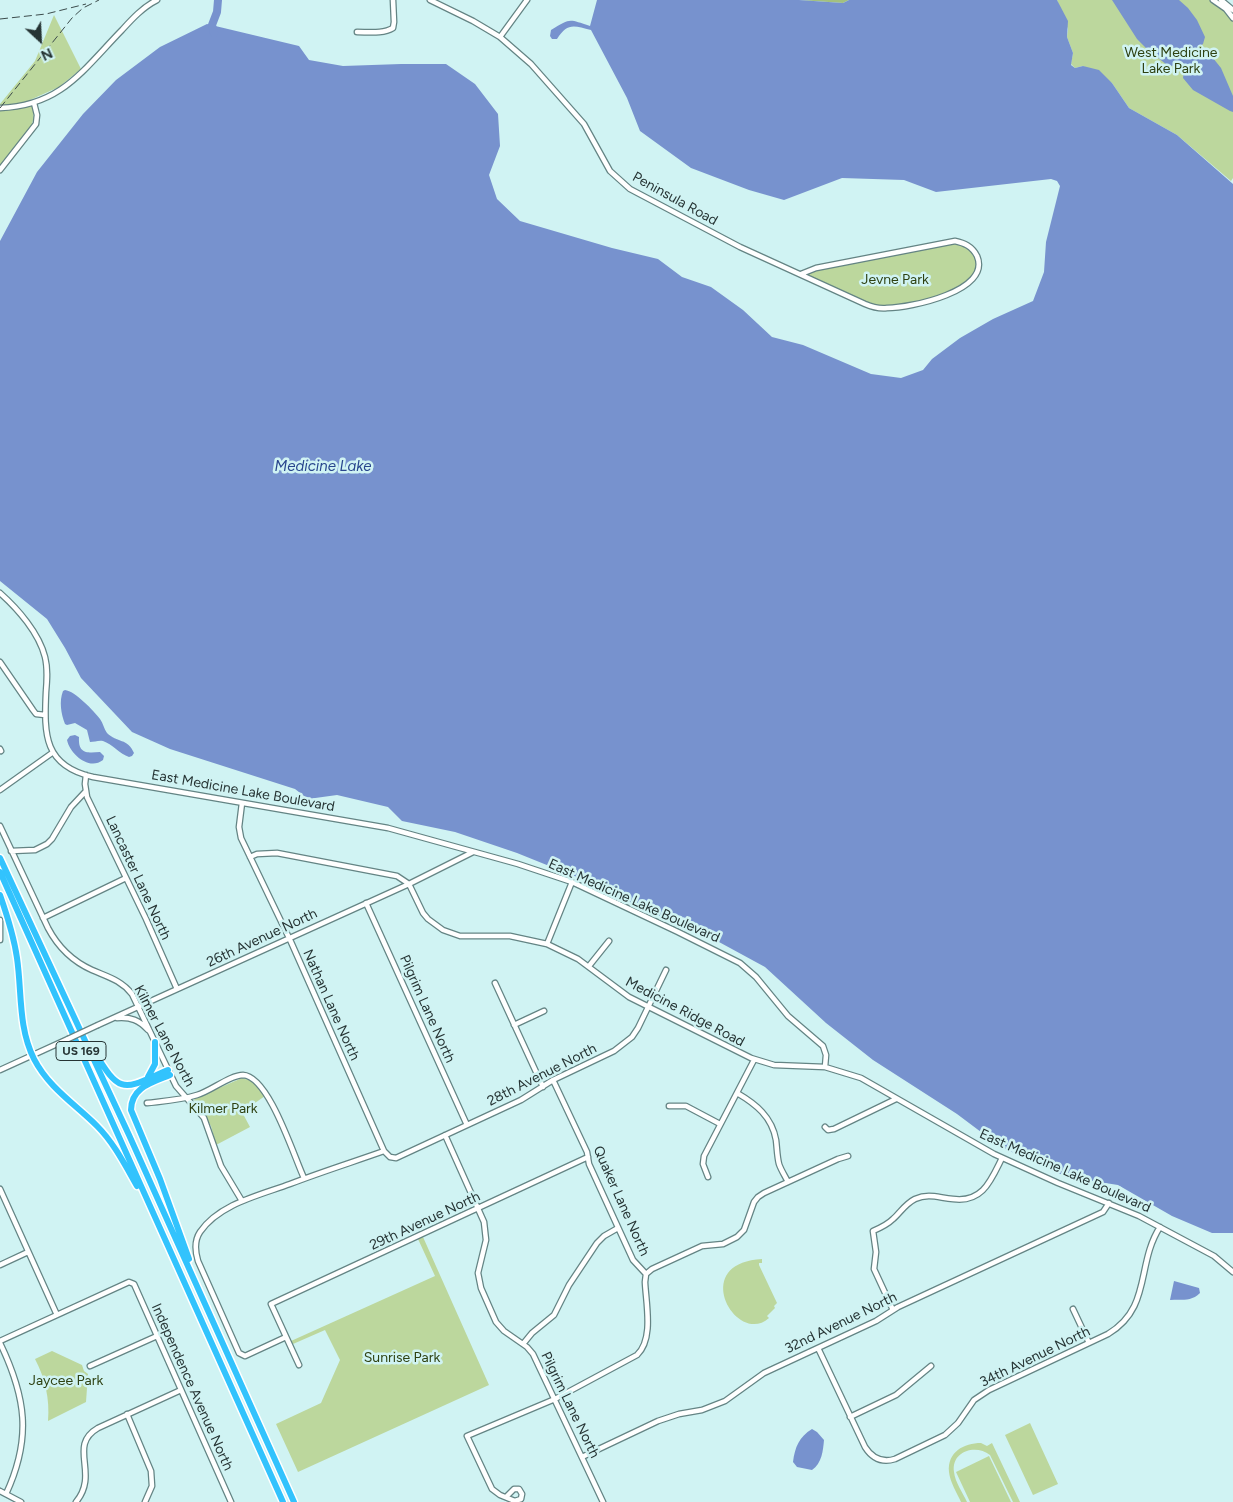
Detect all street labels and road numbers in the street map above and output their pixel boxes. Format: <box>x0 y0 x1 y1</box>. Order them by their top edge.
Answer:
street label: Peninsula Road <box>630 169 720 229</box>
street label: East Medicine Lake Boulevard <box>150 767 336 815</box>
street label: Lancaster Lane North <box>102 813 174 943</box>
street label: East Medicine Lake Boulevard <box>546 856 722 946</box>
street label: 26th Avenue North <box>204 905 320 971</box>
street label: Nathan Lane North <box>299 947 363 1063</box>
street label: Pilgrim Lane North <box>396 953 458 1065</box>
street label: Medicine Ridge Road <box>623 973 747 1051</box>
street label: Kilmer Lane North <box>130 982 198 1090</box>
street label: 28th Avenue North <box>484 1040 600 1110</box>
road number: US 169 <box>56 1042 106 1060</box>
street label: East Medicine Lake Boulevard <box>977 1126 1153 1216</box>
street label: Quaker Lane North <box>589 1143 653 1259</box>
street label: 29th Avenue North <box>367 1188 483 1254</box>
street label: 32nd Avenue North <box>782 1289 900 1357</box>
street label: Independence Avenue North <box>147 1301 237 1473</box>
street label: 34th Avenue North <box>977 1323 1093 1391</box>
street label: Pilgrim Lane North <box>537 1349 603 1461</box>

